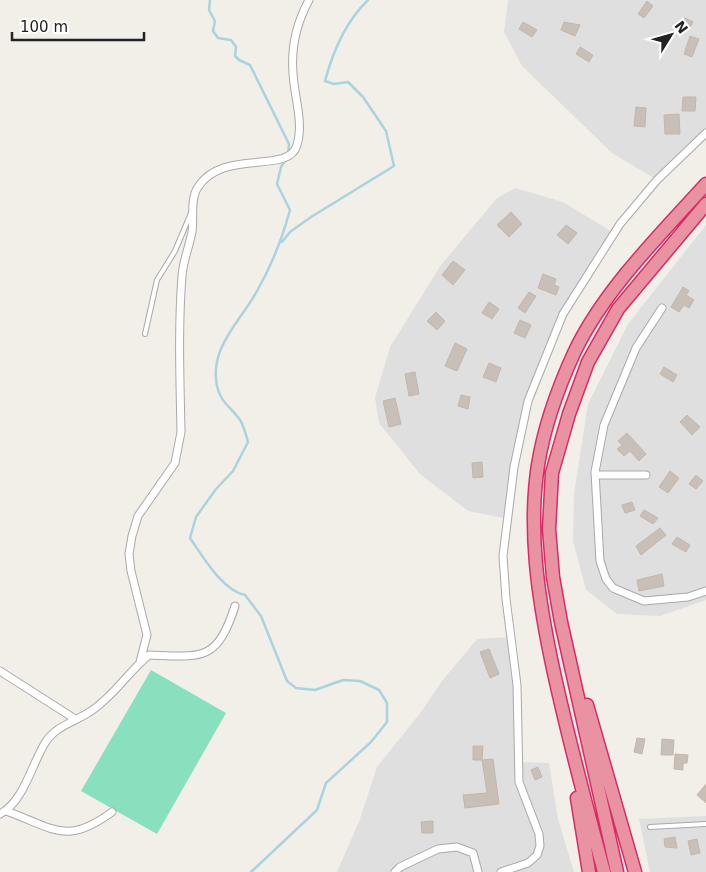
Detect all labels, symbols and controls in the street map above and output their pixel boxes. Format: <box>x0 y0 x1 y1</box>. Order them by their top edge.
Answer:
scale bar <box>12 10 145 42</box>
north arrow <box>646 10 696 60</box>
text: 100 m <box>20 18 68 36</box>
text: N <box>671 18 691 37</box>

